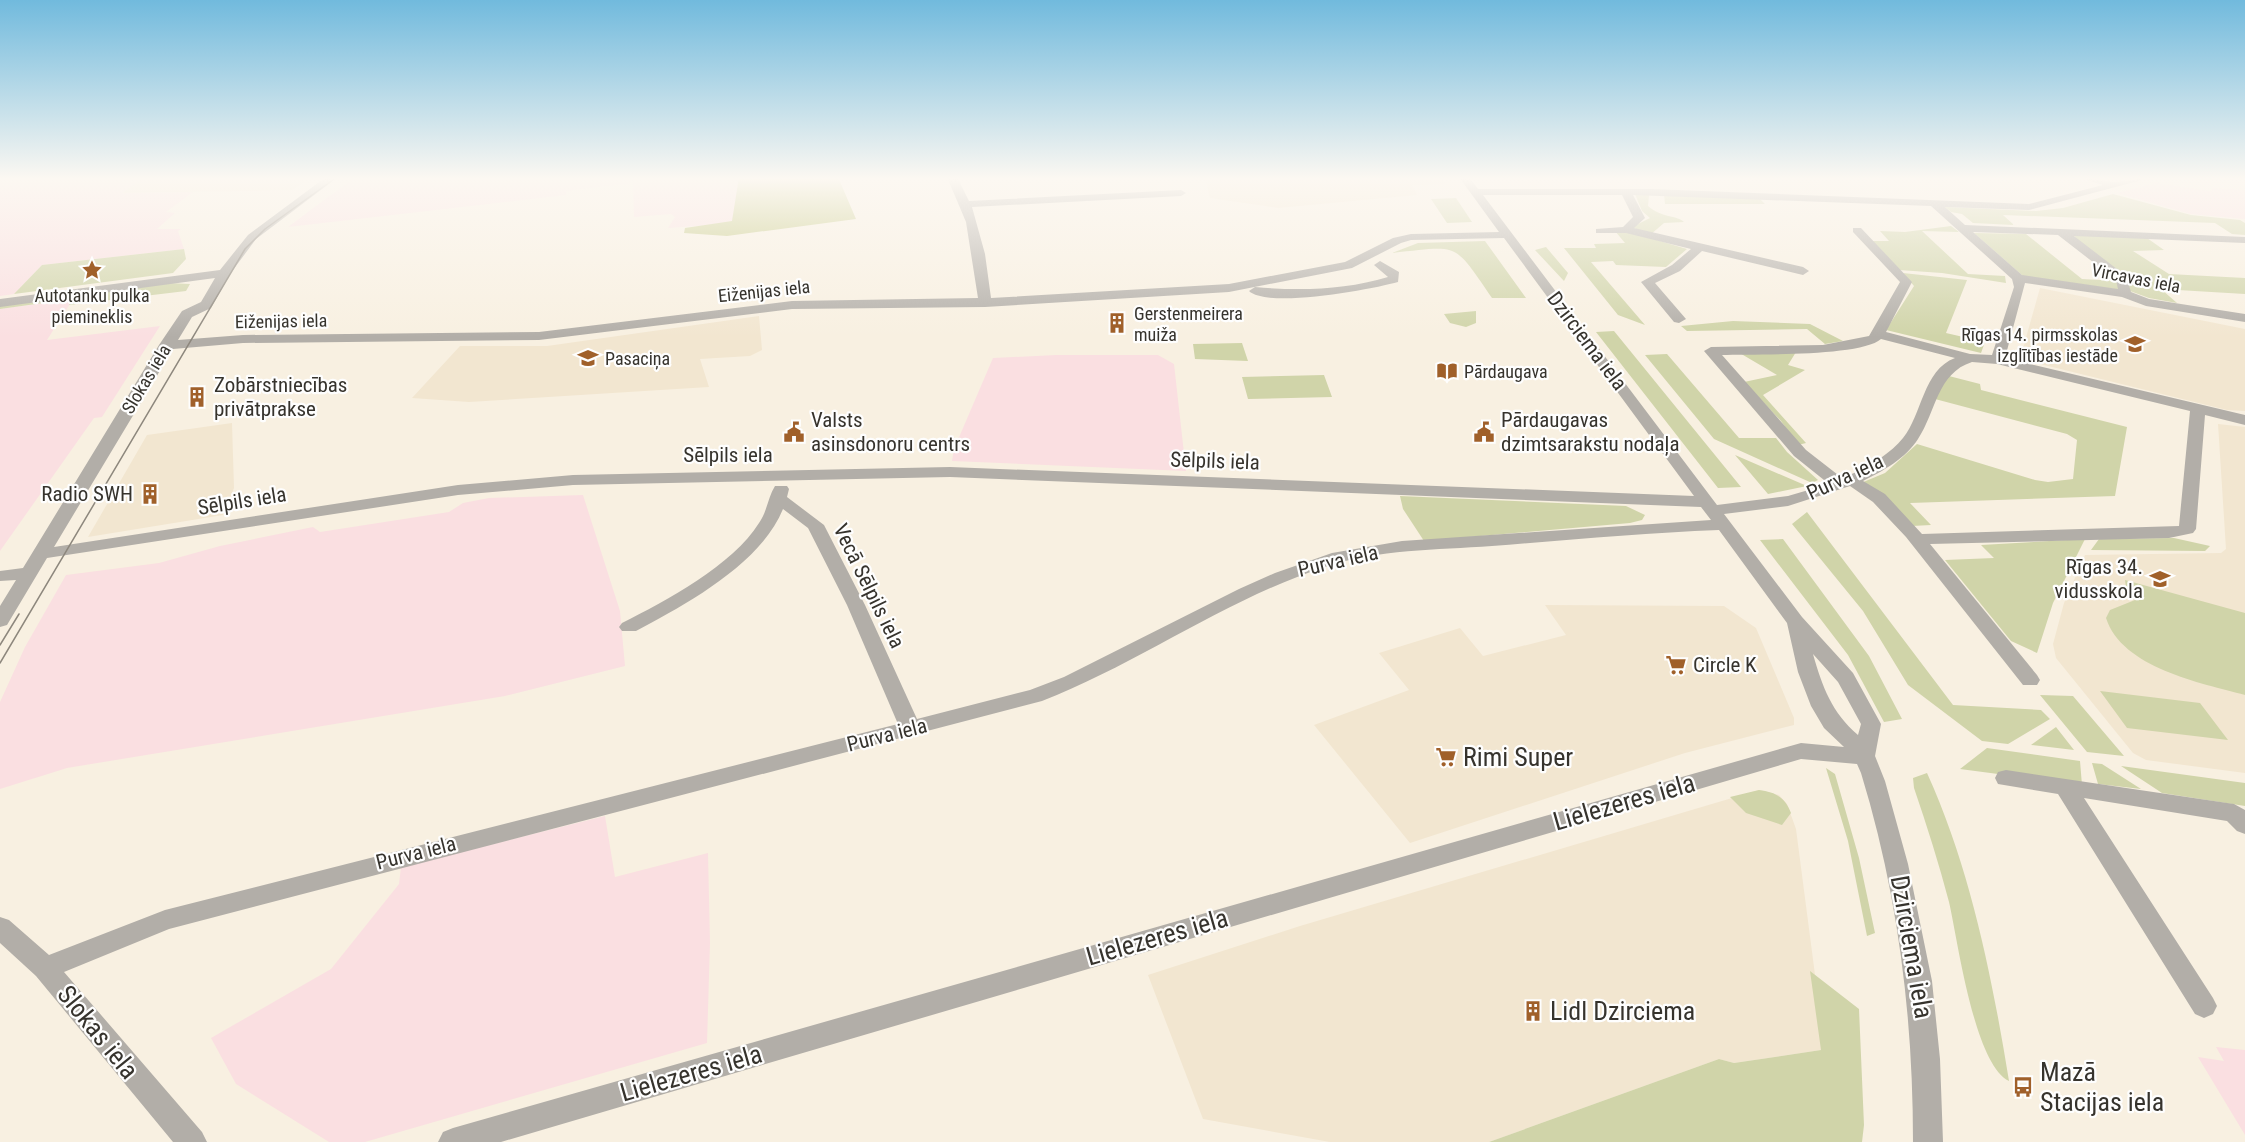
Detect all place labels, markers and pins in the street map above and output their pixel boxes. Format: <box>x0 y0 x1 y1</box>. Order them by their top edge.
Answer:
place icon: Autotanku pulka piemineklis <box>80 258 104 282</box>
place label: Autotanku pulka piemineklis <box>34 285 150 327</box>
place label: Gerstenmeirera muiža <box>1134 303 1243 345</box>
building icon: Gerstenmeirera muiža <box>1105 311 1129 335</box>
place label: Rīgas 14. pirmsskolas izglītības iestāde <box>1961 324 2118 366</box>
school or university icon: Rīgas 14. pirmsskolas izglītības iestāde <box>2123 332 2147 356</box>
school or university icon: Pasaciņa <box>576 346 600 370</box>
place label: Pasaciņa <box>605 348 670 370</box>
library icon: Pārdaugava <box>1435 359 1459 383</box>
place label: Pārdaugava <box>1464 361 1548 382</box>
place label: Zobārstniecības privātprakse <box>214 373 347 421</box>
building icon: Zobārstniecības privātprakse <box>185 385 209 409</box>
place label: Valsts asinsdonoru centrs <box>811 408 970 456</box>
place label: Pārdaugavas dzimtsarakstu nodaļa <box>1501 408 1679 456</box>
public building icon: Valsts asinsdonoru centrs <box>782 420 806 444</box>
public building icon: Pārdaugavas dzimtsarakstu nodaļa <box>1472 420 1496 444</box>
place label: Radio SWH <box>41 482 133 506</box>
building icon: Radio SWH <box>138 482 162 506</box>
place label: Rīgas 34. vidusskola <box>2055 555 2143 603</box>
school or university icon: Rīgas 34. vidusskola <box>2148 567 2172 591</box>
supermarket icon: Circle K <box>1664 653 1688 677</box>
place label: Circle K <box>1693 653 1757 677</box>
place label: Rimi Super <box>1463 742 1573 772</box>
supermarket icon: Rimi Super <box>1434 745 1458 769</box>
place label: Lidl Dzirciema <box>1550 996 1695 1026</box>
building icon: Lidl Dzirciema <box>1521 999 1545 1023</box>
place label: Mazā Stacijas iela <box>2040 1057 2164 1117</box>
bus stop icon: Mazā Stacijas iela <box>2011 1075 2035 1099</box>

